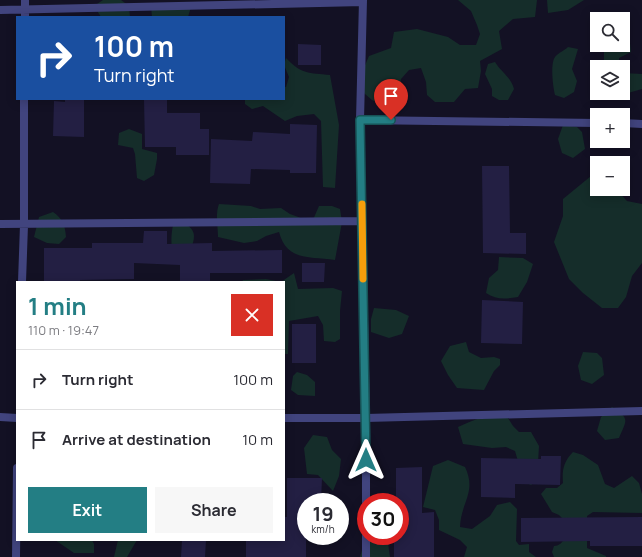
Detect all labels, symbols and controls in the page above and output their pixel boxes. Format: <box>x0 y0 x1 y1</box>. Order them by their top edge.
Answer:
map controls <box>590 12 630 196</box>
button: search <box>590 12 630 52</box>
text: 100 m <box>94 27 174 65</box>
icon: right <box>28 32 80 84</box>
button: layers <box>590 60 630 100</box>
text: Turn right <box>94 63 175 87</box>
pin <box>374 79 408 120</box>
icon: arrive <box>380 85 402 107</box>
button: + <box>590 108 630 148</box>
button: − <box>590 156 630 196</box>
text: 1 min <box>28 289 87 322</box>
button: close <box>231 294 273 336</box>
text: 110 m · 19:47 <box>28 321 99 339</box>
icon: right <box>28 369 50 391</box>
text: Turn right <box>62 369 133 390</box>
text: 100 m <box>233 369 273 390</box>
icon: arrive <box>28 429 50 451</box>
text: Arrive at destination <box>62 429 211 450</box>
text: 10 m <box>242 429 273 450</box>
position arrow <box>345 439 387 481</box>
button: Exit <box>28 487 147 533</box>
button: Share <box>155 487 273 533</box>
speed limit sign: 30 <box>357 493 409 545</box>
text: 19 <box>312 500 334 527</box>
text: km/h <box>311 522 335 536</box>

